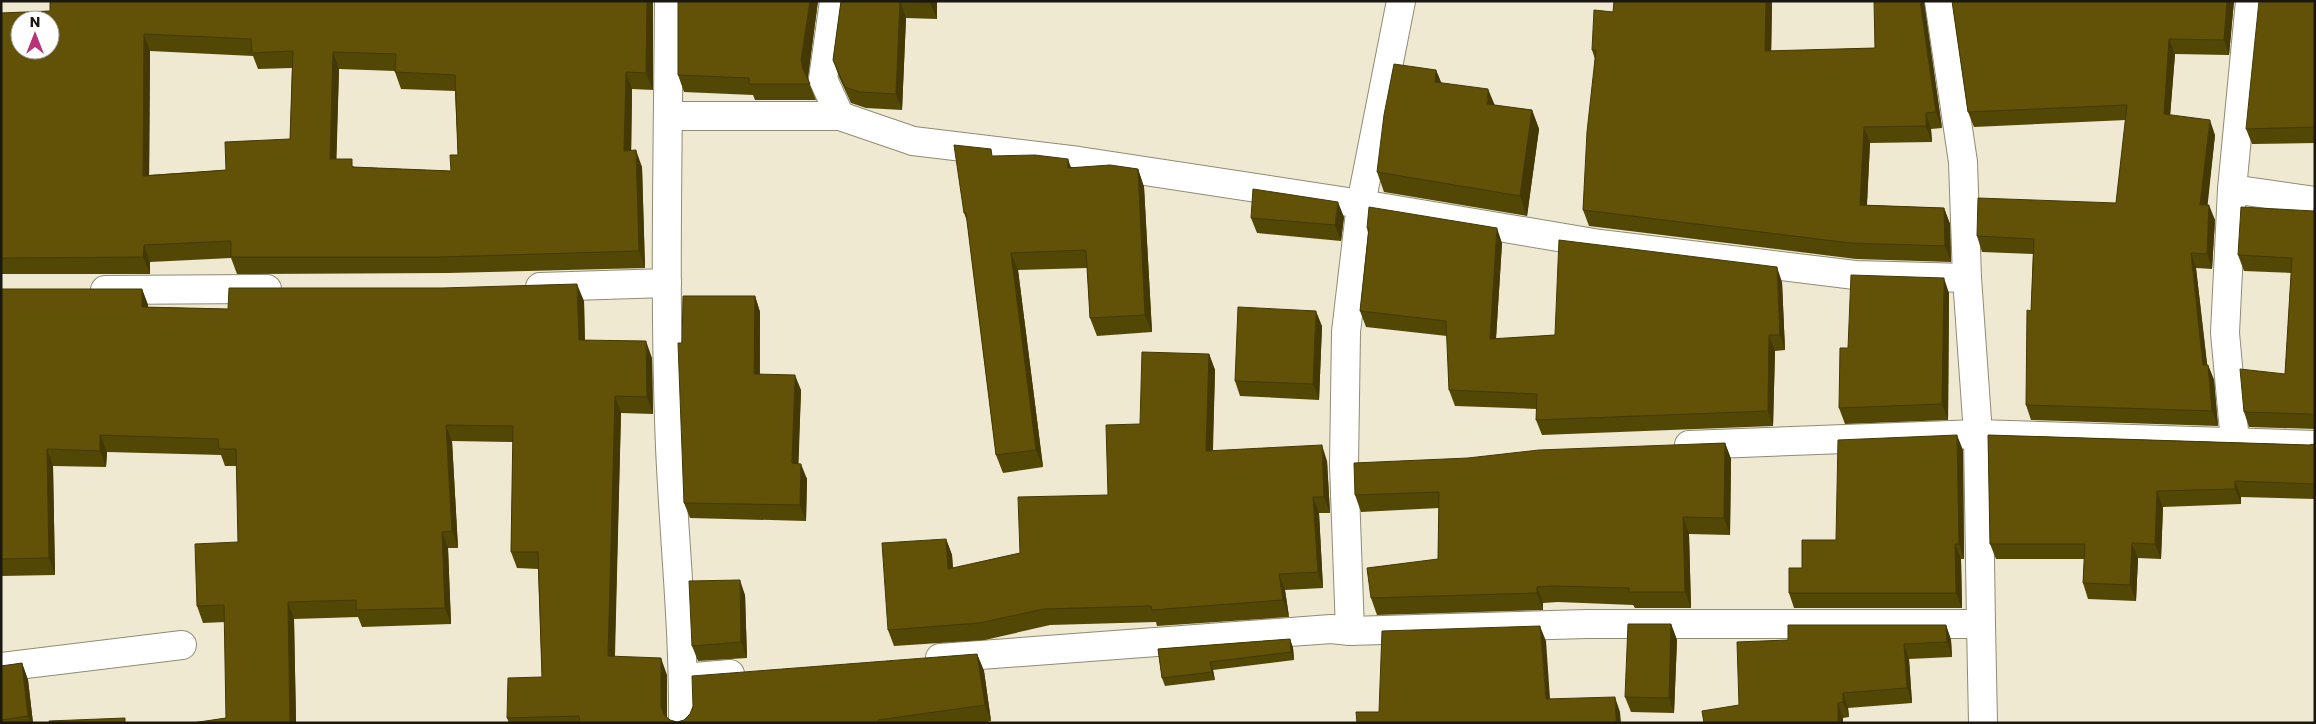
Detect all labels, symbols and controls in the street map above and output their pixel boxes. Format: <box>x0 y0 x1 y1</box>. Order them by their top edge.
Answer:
north arrow <box>10 10 60 60</box>
text: N <box>30 12 40 32</box>

